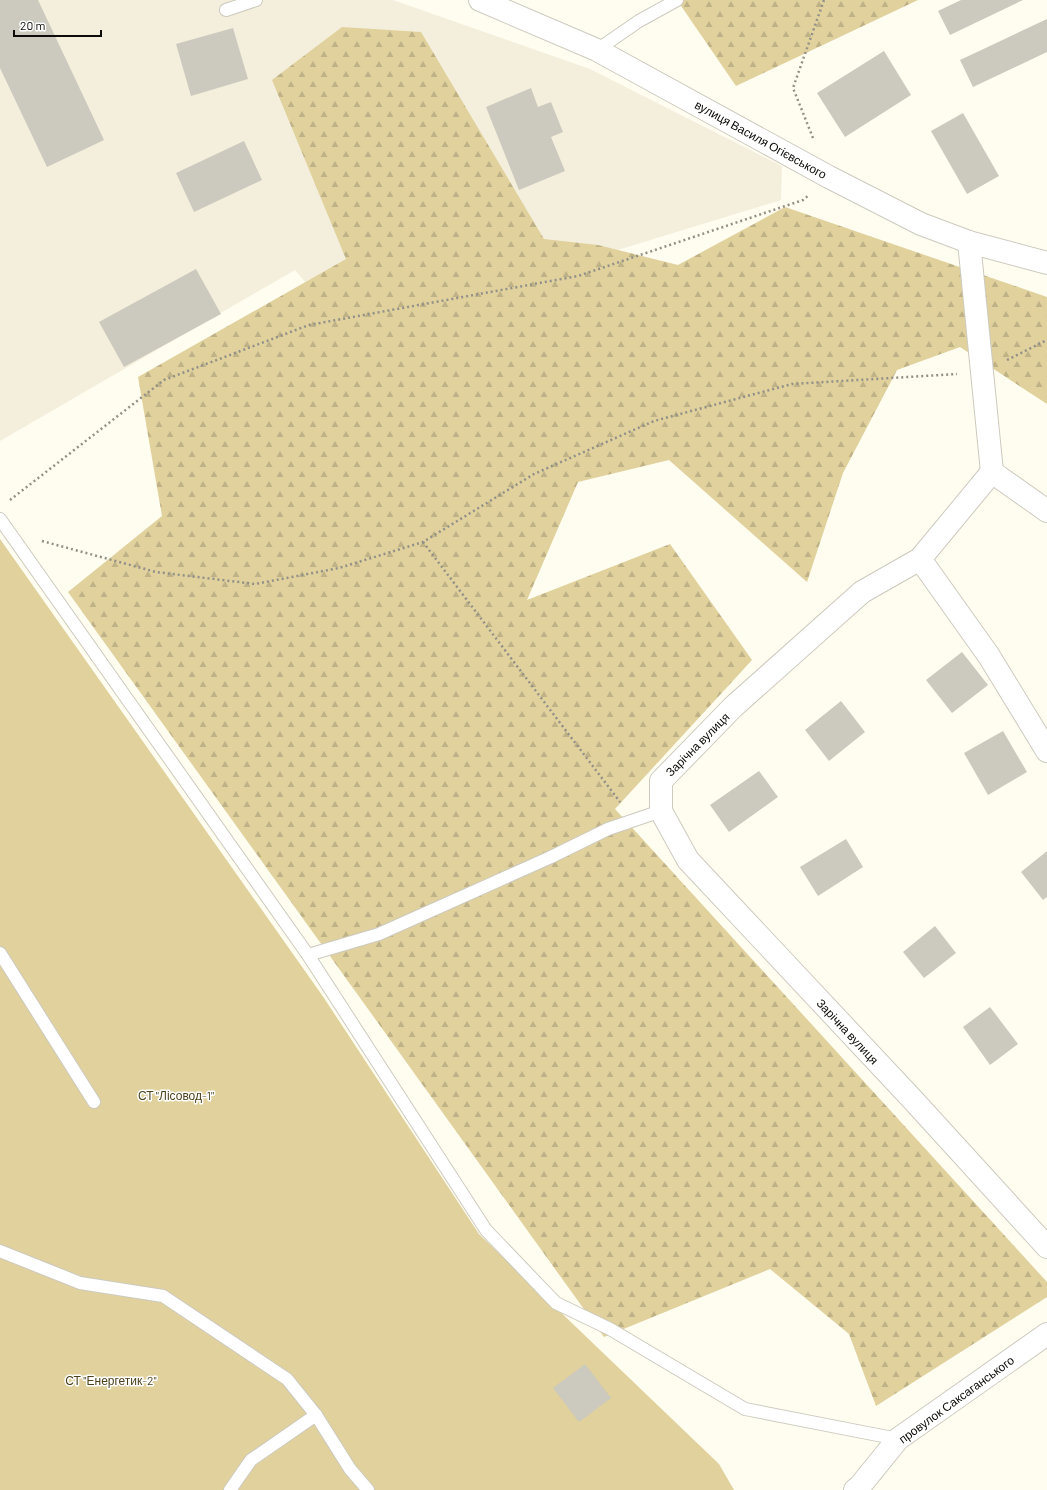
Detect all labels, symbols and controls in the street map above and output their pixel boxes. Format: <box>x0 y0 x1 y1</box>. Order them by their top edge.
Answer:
scale bar <box>14 12 101 38</box>
text: 20 m <box>20 18 46 32</box>
street label: вулиця Василя Огієвського <box>692 97 830 182</box>
street label: Зарічна вулиця <box>662 709 732 779</box>
street label: Зарічна вулиця <box>813 995 882 1067</box>
park label: СТ "Лісовод-1" <box>138 1088 214 1103</box>
street label: провулок Саксаганського <box>896 1352 1017 1446</box>
park label: СТ "Енергетик-2" <box>65 1373 157 1388</box>

